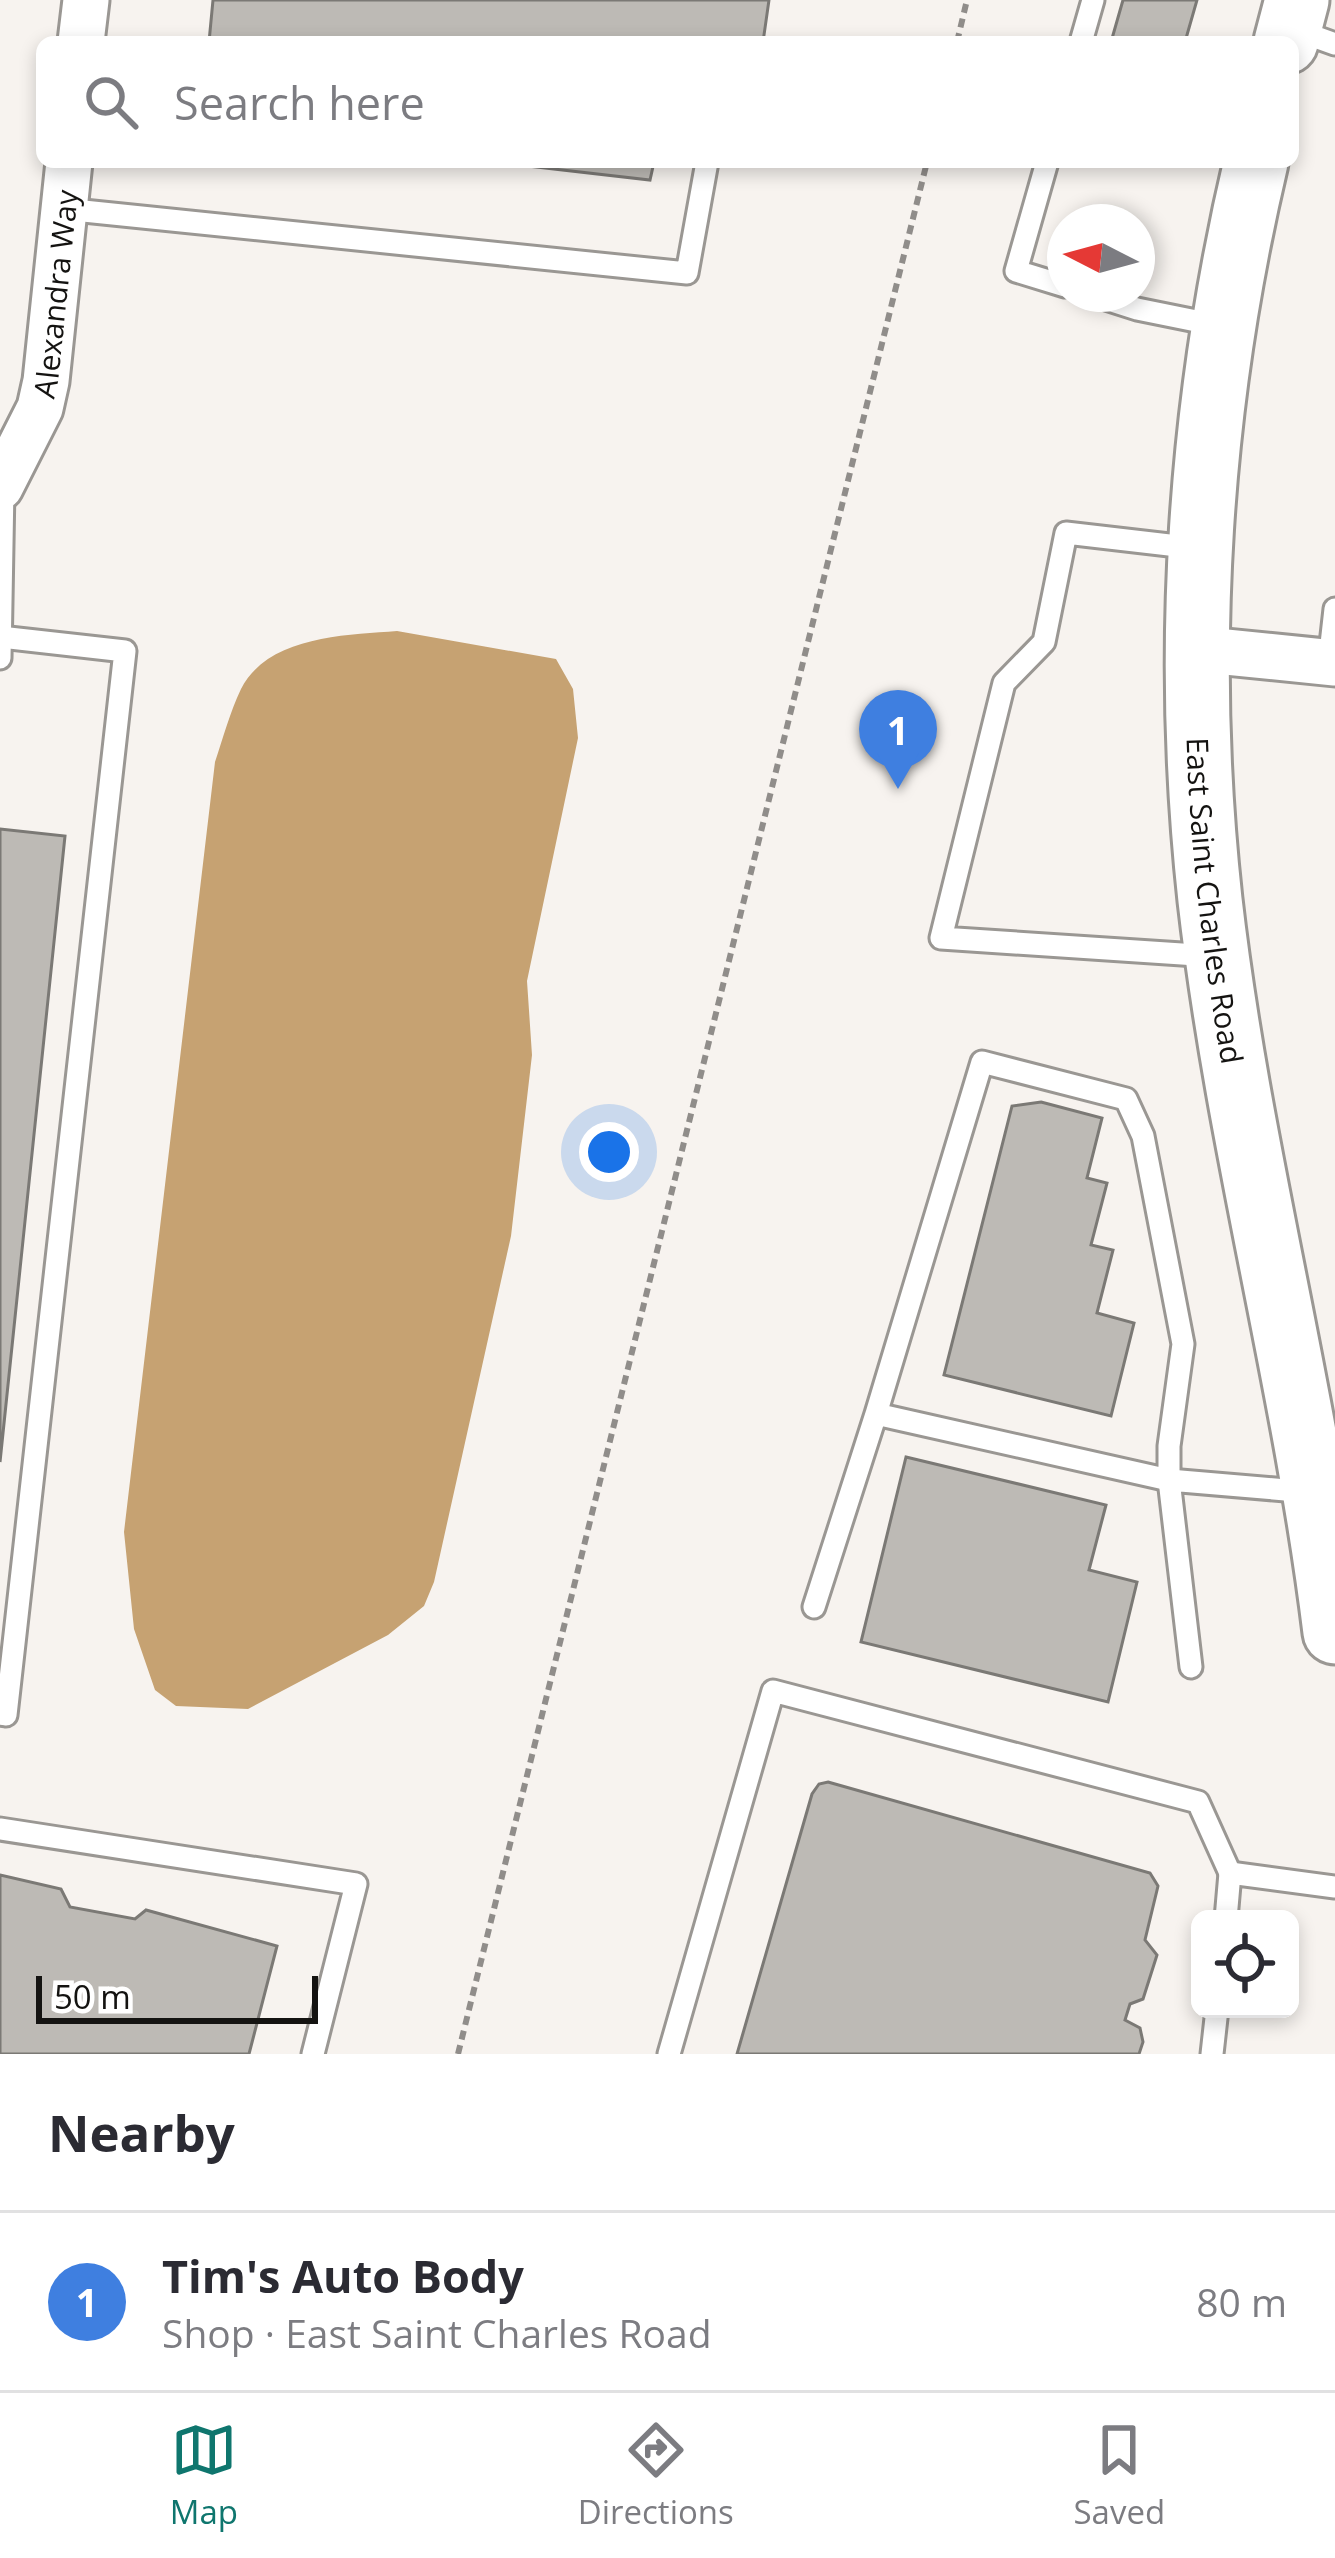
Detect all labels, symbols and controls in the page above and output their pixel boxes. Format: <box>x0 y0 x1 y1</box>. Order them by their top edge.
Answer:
search box <box>36 36 1299 168</box>
icon: search <box>78 69 144 135</box>
text: Search here <box>174 72 425 133</box>
street label: Alexandra Way <box>22 187 87 402</box>
north arrow <box>1047 204 1155 312</box>
pin: 1 <box>859 690 937 789</box>
street label: East Saint Charles Road <box>1178 737 1254 1067</box>
your location <box>579 1122 639 1182</box>
map controls <box>1191 1910 1299 2018</box>
button: locate <box>1191 1910 1299 2018</box>
scale bar <box>36 1970 318 2023</box>
text: 50 m <box>54 1974 131 2019</box>
text: Nearby <box>48 2097 235 2167</box>
text: Tim's Auto Body <box>162 2245 524 2306</box>
text: 1 <box>76 2275 98 2328</box>
text: 80 m <box>1196 2275 1287 2328</box>
text: Shop · East Saint Charles Road <box>162 2306 712 2359</box>
tab: Map <box>170 2417 238 2534</box>
tab: Directions <box>578 2417 734 2534</box>
tab: Saved <box>1073 2417 1165 2534</box>

